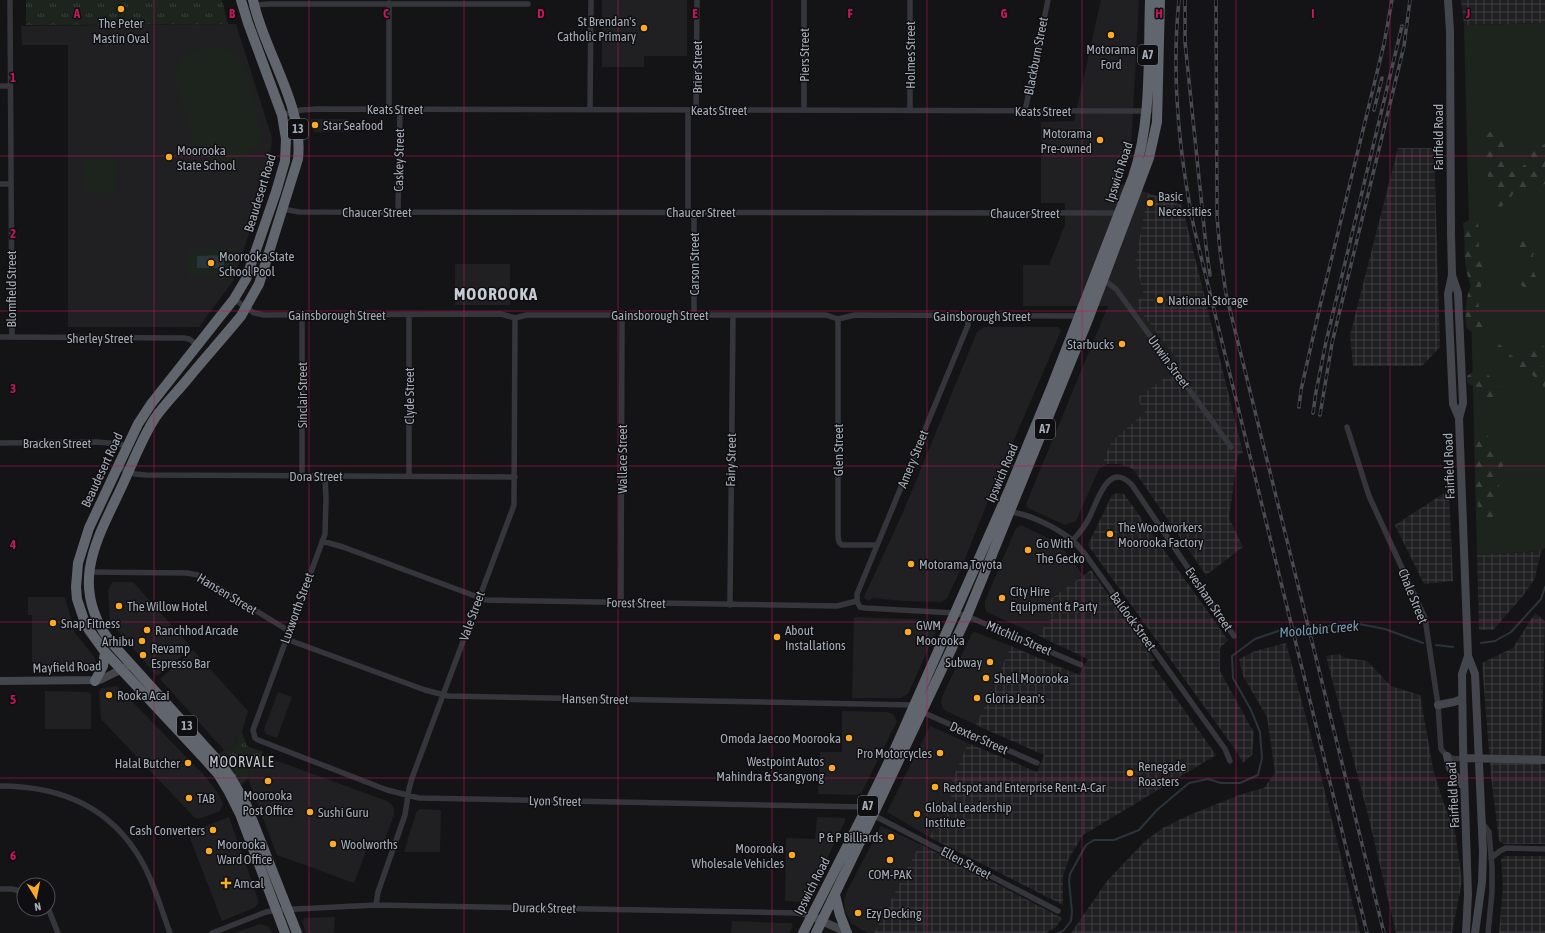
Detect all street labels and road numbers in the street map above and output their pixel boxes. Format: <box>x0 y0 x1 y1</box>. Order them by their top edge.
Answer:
street label: Blackburn Street <box>1021 16 1051 96</box>
street label: Holmes Street <box>903 21 918 89</box>
street label: Piers Street <box>797 28 812 82</box>
street label: Brier Street <box>690 40 705 94</box>
road number: A7 <box>1138 45 1158 65</box>
street label: Keats Street <box>367 102 424 117</box>
street label: Keats Street <box>691 103 748 118</box>
street label: Keats Street <box>1015 104 1072 119</box>
street label: Fairfield Road <box>1431 104 1446 170</box>
road number: 13 <box>288 119 308 139</box>
street label: Caskey Street <box>391 128 407 192</box>
street label: Ipswich Road <box>1102 140 1136 204</box>
street label: Beaudesert Road <box>241 152 279 234</box>
street label: Chaucer Street <box>342 205 412 220</box>
street label: Chaucer Street <box>666 205 736 220</box>
street label: Chaucer Street <box>990 206 1060 221</box>
street label: Carson Street <box>687 232 702 296</box>
street label: Blomfield Street <box>4 250 19 328</box>
street label: Gainsborough Street <box>288 308 386 323</box>
street label: Gainsborough Street <box>611 308 709 323</box>
street label: Gainsborough Street <box>933 309 1031 324</box>
street label: Sherley Street <box>67 331 133 346</box>
street label: Unwin Street <box>1145 333 1193 391</box>
street label: Sinclair Street <box>295 362 310 428</box>
street label: Clyde Street <box>402 367 417 424</box>
road number: A7 <box>1035 419 1055 439</box>
street label: Glen Street <box>831 423 846 476</box>
street label: Wallace Street <box>615 424 630 494</box>
street label: Amery Street <box>895 428 931 490</box>
street label: Beaudesert Road <box>78 430 126 510</box>
street label: Fairy Street <box>723 433 739 487</box>
street label: Fairfield Road <box>1440 433 1458 499</box>
street label: Bracken Street <box>23 436 92 451</box>
street label: Ipswich Road <box>983 441 1021 505</box>
street label: Dora Street <box>289 469 343 484</box>
street label: Evesham Street <box>1182 564 1236 634</box>
street label: Chale Street <box>1395 566 1431 626</box>
street label: Hansen Street <box>194 570 260 618</box>
street label: Luxworth Street <box>277 570 317 646</box>
street label: Vale Street <box>456 589 488 643</box>
street label: Baldock Street <box>1107 589 1159 653</box>
street label: Forest Street <box>606 595 666 611</box>
street label: Mitchlin Street <box>984 618 1054 659</box>
street label: Mayfield Road <box>32 658 102 676</box>
street label: Hansen Street <box>561 691 629 707</box>
road number: 13 <box>177 716 197 736</box>
street label: Dexter Street <box>948 719 1011 758</box>
street label: Fairfield Road <box>1444 762 1462 828</box>
street label: Lyon Street <box>529 793 582 809</box>
road number: A7 <box>858 796 878 816</box>
street label: Ellen Street <box>938 844 994 883</box>
street label: Ipswich Road <box>791 855 833 917</box>
street label: Durack Street <box>512 900 576 916</box>

